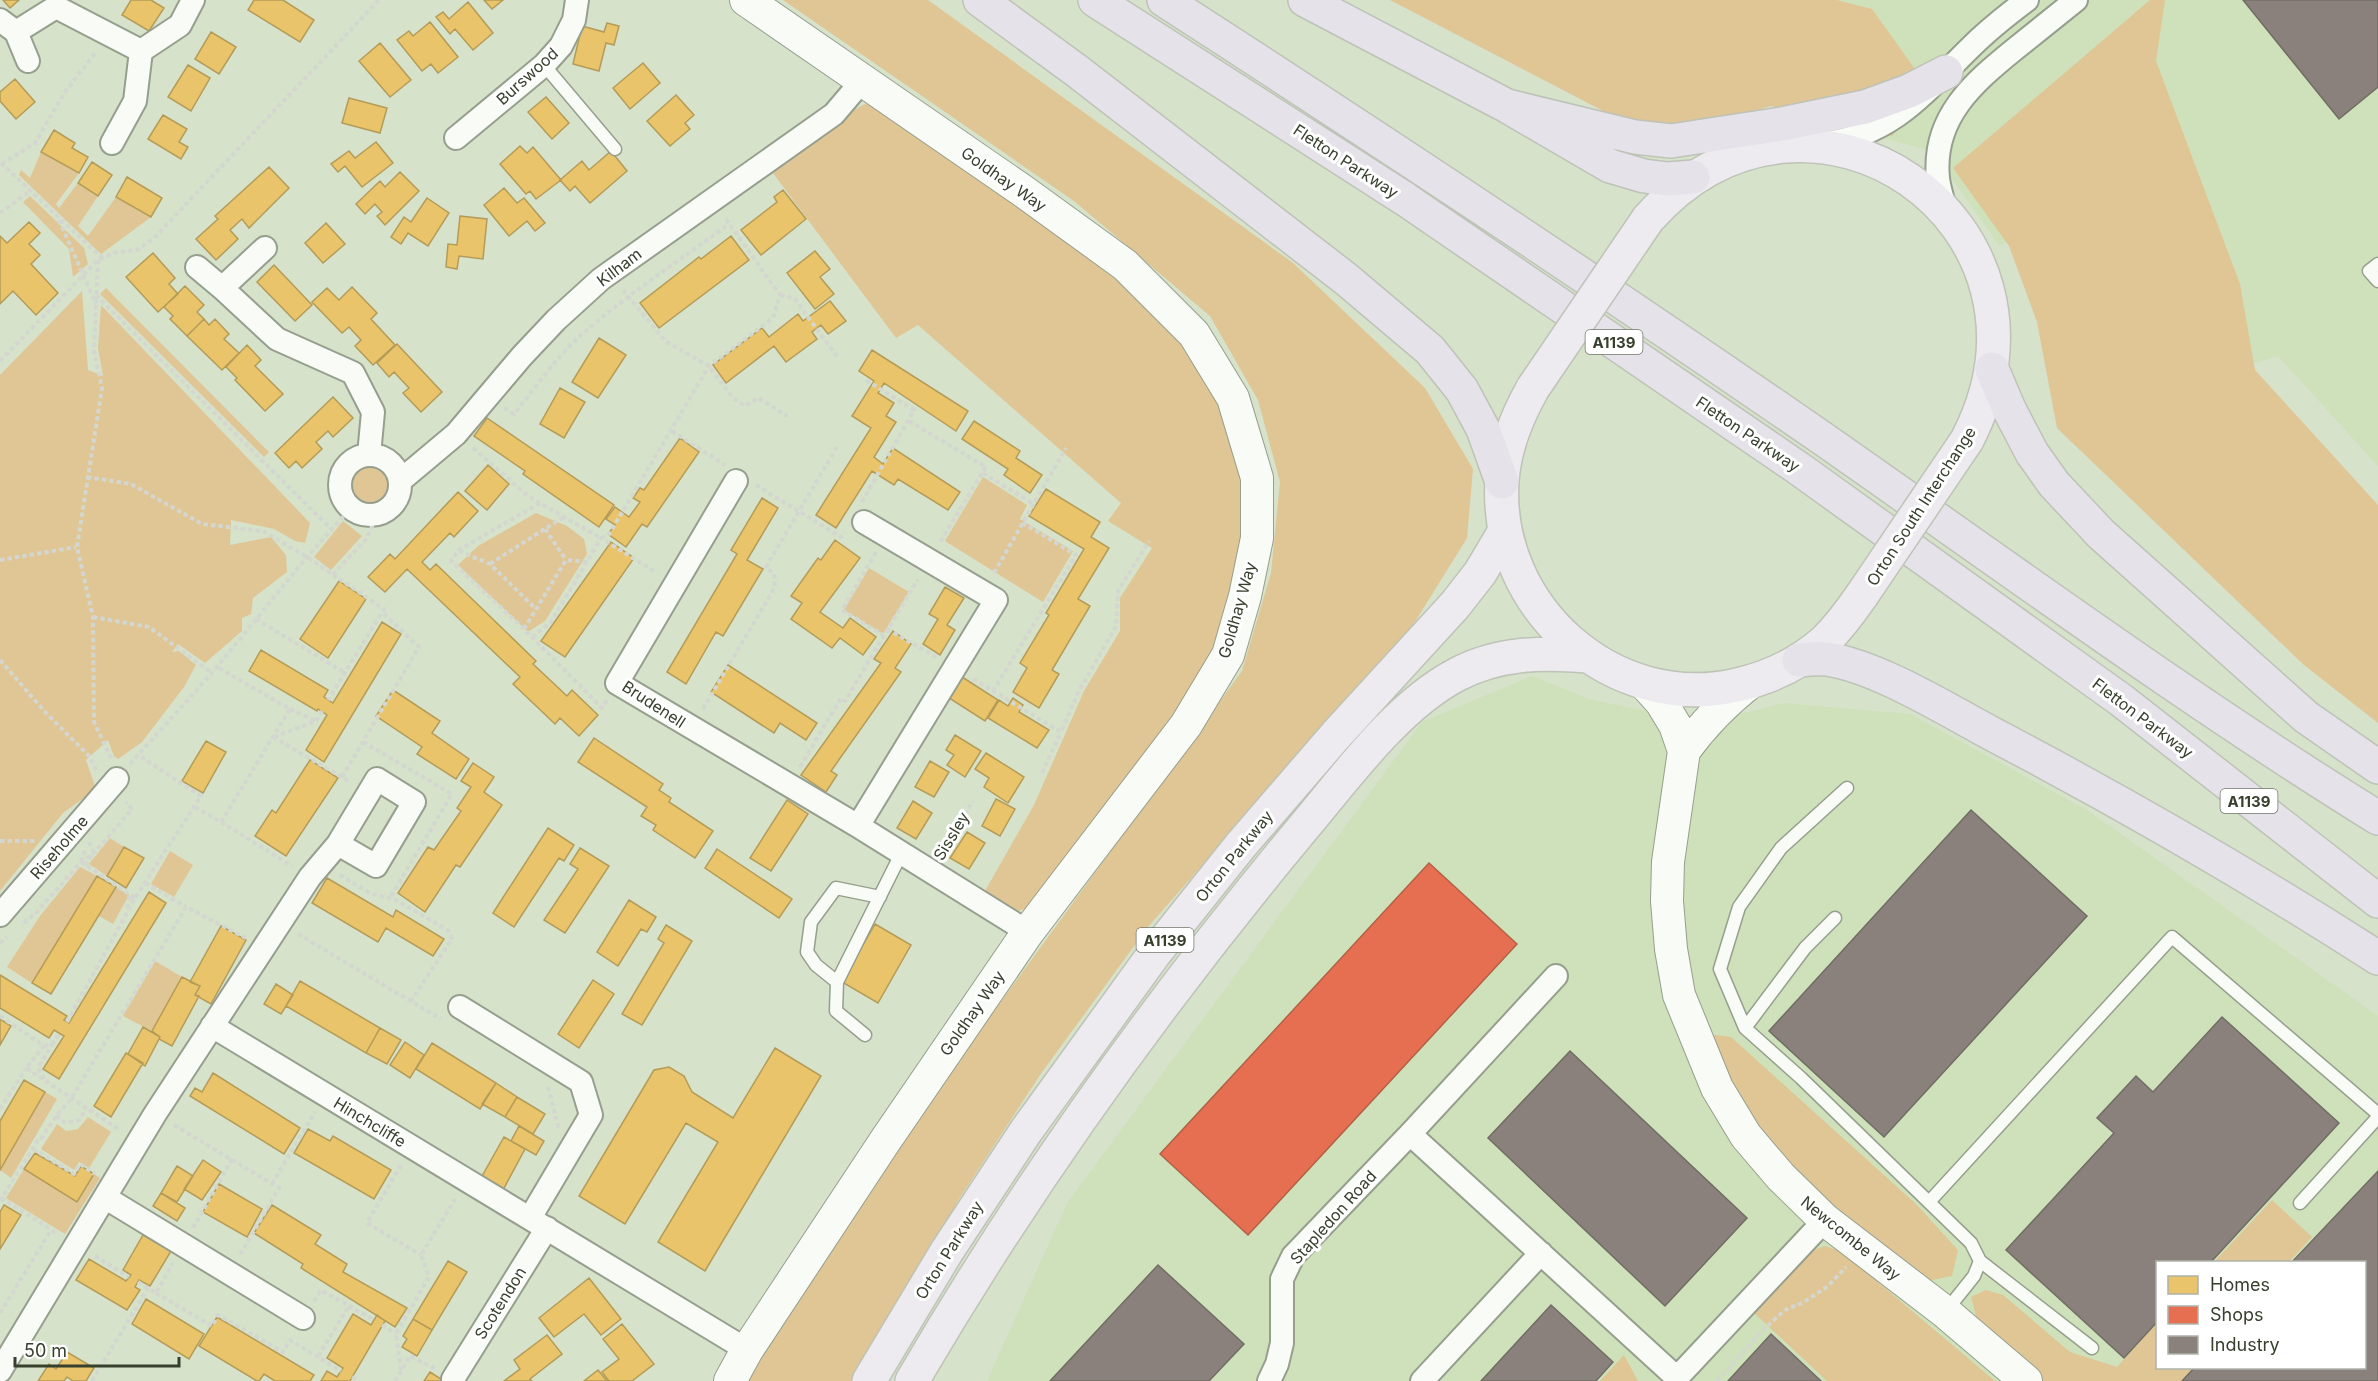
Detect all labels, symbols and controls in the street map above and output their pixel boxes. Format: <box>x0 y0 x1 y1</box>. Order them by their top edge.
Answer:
street label: Burswood <box>492 43 562 109</box>
street label: Fletton Parkway <box>1290 120 1402 202</box>
street label: Goldhay Way <box>957 142 1051 216</box>
street label: Kilham <box>593 244 645 290</box>
road number: A1139 <box>1586 330 1642 354</box>
street label: Fletton Parkway <box>1692 392 1804 476</box>
street label: Orton South Interchange <box>1862 423 1980 589</box>
street label: Goldhay Way <box>1214 559 1260 661</box>
street label: Fletton Parkway <box>2089 674 2197 762</box>
street label: Brudenell <box>619 676 689 732</box>
road number: A1139 <box>2220 789 2278 813</box>
street label: Orton Parkway <box>1191 806 1277 906</box>
street label: Sissley <box>929 808 973 864</box>
street label: Riseholme <box>26 811 92 883</box>
road number: A1139 <box>1136 928 1194 952</box>
street label: Goldhay Way <box>935 966 1009 1060</box>
street label: Hinchcliffe <box>330 1093 410 1151</box>
street label: Stapledon Road <box>1286 1166 1380 1268</box>
street label: Newcombe Way <box>1797 1192 1905 1284</box>
street label: Orton Parkway <box>911 1197 987 1303</box>
legend <box>2156 1261 2366 1369</box>
street label: Scotendon <box>470 1263 530 1343</box>
text: Homes <box>2210 1274 2270 1295</box>
text: Shops <box>2210 1304 2264 1325</box>
scale bar <box>15 1330 178 1368</box>
text: Industry <box>2210 1334 2280 1355</box>
text: 50 m <box>24 1340 67 1361</box>

